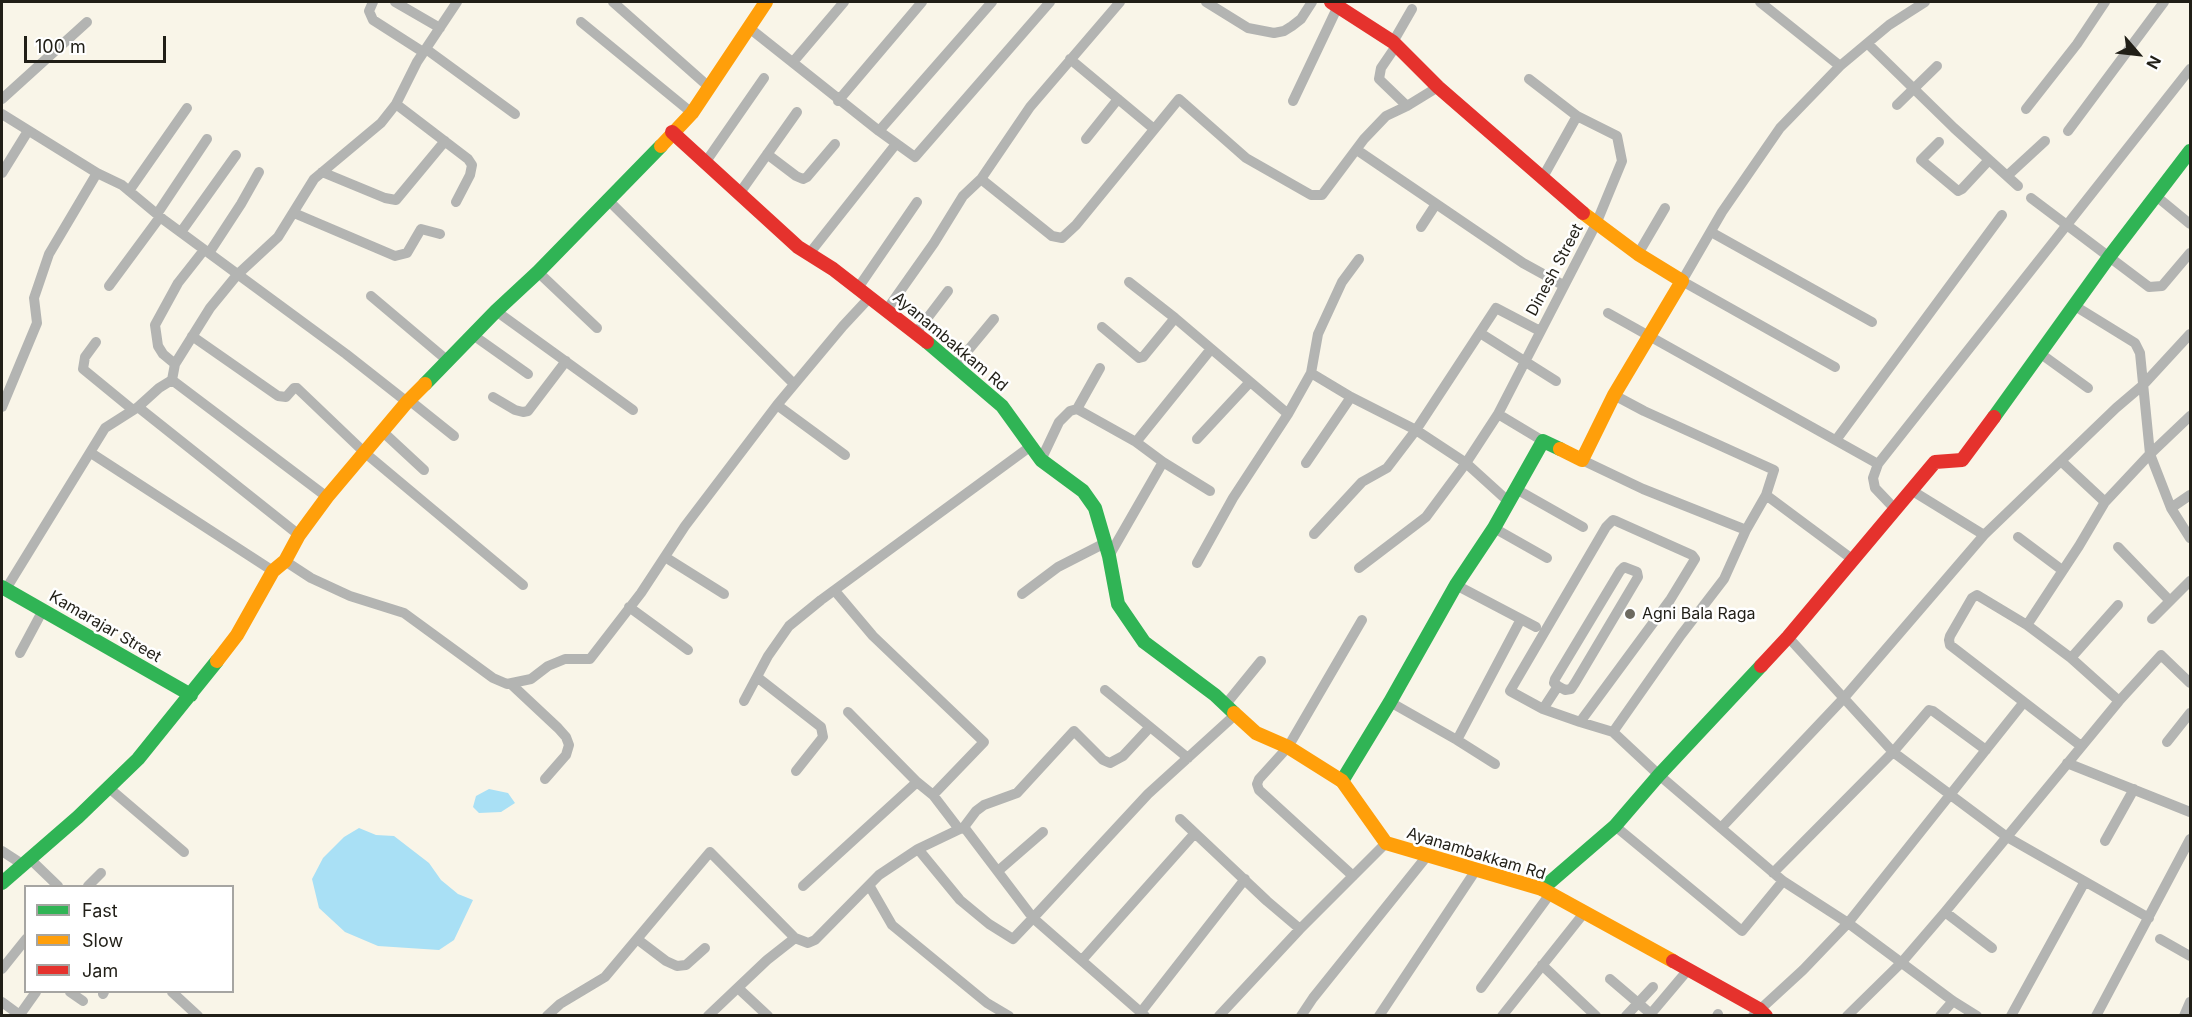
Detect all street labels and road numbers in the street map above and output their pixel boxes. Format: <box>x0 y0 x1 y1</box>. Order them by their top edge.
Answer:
street label: Dinesh Street <box>1523 221 1587 319</box>
street label: Ayanambakkam Rd <box>889 288 1011 396</box>
street label: Kamarajar Street <box>46 587 164 667</box>
street label: Ayanambakkam Rd <box>1404 824 1548 884</box>

